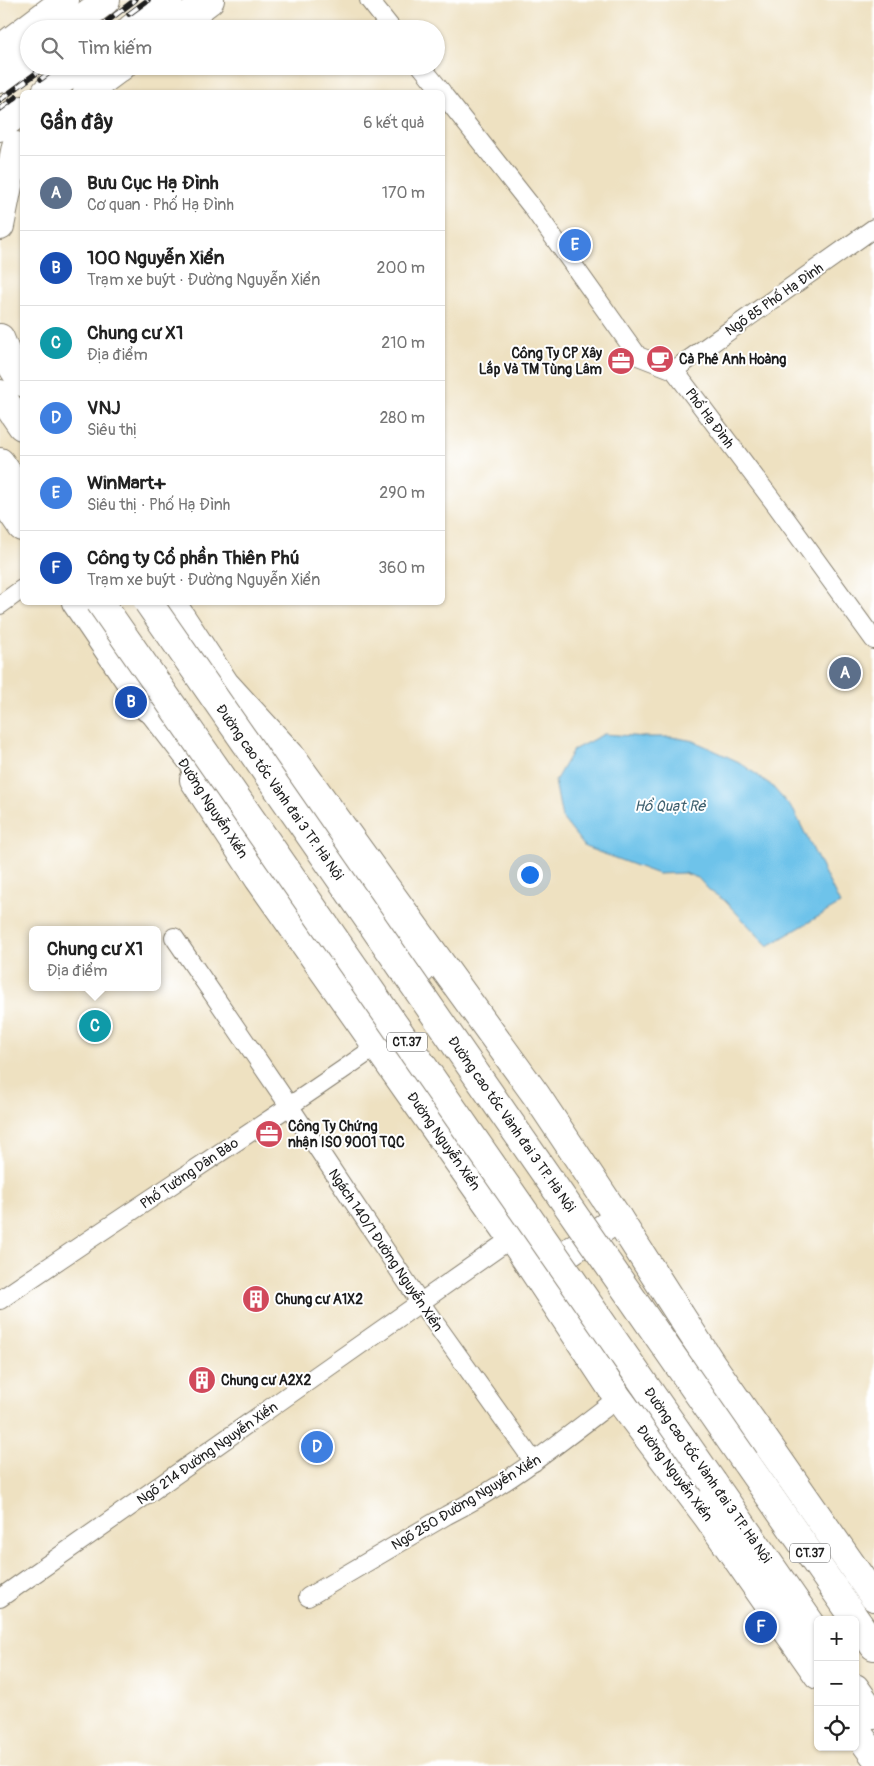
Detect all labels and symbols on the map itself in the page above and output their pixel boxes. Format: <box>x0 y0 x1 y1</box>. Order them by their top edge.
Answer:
pin: E <box>559 226 591 264</box>
street label: Ngõ 85 Phố Hạ Đình <box>721 258 827 340</box>
cafe icon: Cà Phê Anh Hoàng <box>645 344 675 374</box>
place label: Công Ty CP Xây Lắp Và TM Tùng Lâm <box>479 345 603 378</box>
office icon: Công Ty CP Xây Lắp Và TM Tùng Lâm <box>606 346 636 376</box>
place label: Cà Phê Anh Hoàng <box>679 351 786 368</box>
street label: Phố Hạ Đình <box>681 384 739 452</box>
pin: A <box>829 654 861 692</box>
pin: B <box>115 683 147 721</box>
street label: Đường cao tốc Vành đai 3 TP. Hà Nội <box>212 701 348 884</box>
street label: Đường Nguyễn Xiển <box>174 754 252 862</box>
water label: Hồ Quạt Rẻ <box>634 797 707 816</box>
your location <box>517 862 543 888</box>
pin: C <box>79 1007 111 1045</box>
road number: CT.37 <box>387 1032 427 1052</box>
street label: Đường cao tốc Vành đai 3 TP. Hà Nội <box>444 1033 580 1216</box>
street label: Đường Nguyễn Xiển <box>403 1088 485 1194</box>
place label: Công Ty Chứng nhận ISO 9001 TQC <box>288 1118 405 1151</box>
office icon: Công Ty Chứng nhận ISO 9001 TQC <box>254 1119 284 1149</box>
street label: Phố Tưởng Dân Bảo <box>136 1133 242 1213</box>
street label: Ngách 140/1 Đường Nguyễn Xiển <box>325 1165 447 1335</box>
building icon: Chung cư A1X2 <box>241 1284 271 1314</box>
place label: Chung cư A1X2 <box>275 1291 363 1308</box>
building icon: Chung cư A2X2 <box>187 1365 217 1395</box>
place label: Chung cư A2X2 <box>221 1372 311 1389</box>
street label: Đường cao tốc Vành đai 3 TP. Hà Nội <box>640 1384 776 1567</box>
street label: Ngõ 214 Đường Nguyễn Xiển <box>133 1397 281 1509</box>
street label: Đường Nguyễn Xiển <box>633 1421 717 1525</box>
pin: D <box>301 1428 333 1466</box>
street label: Ngõ 250 Đường Nguyễn Xiển <box>388 1450 544 1554</box>
road number: CT.37 <box>790 1544 830 1562</box>
pin: F <box>745 1608 777 1646</box>

